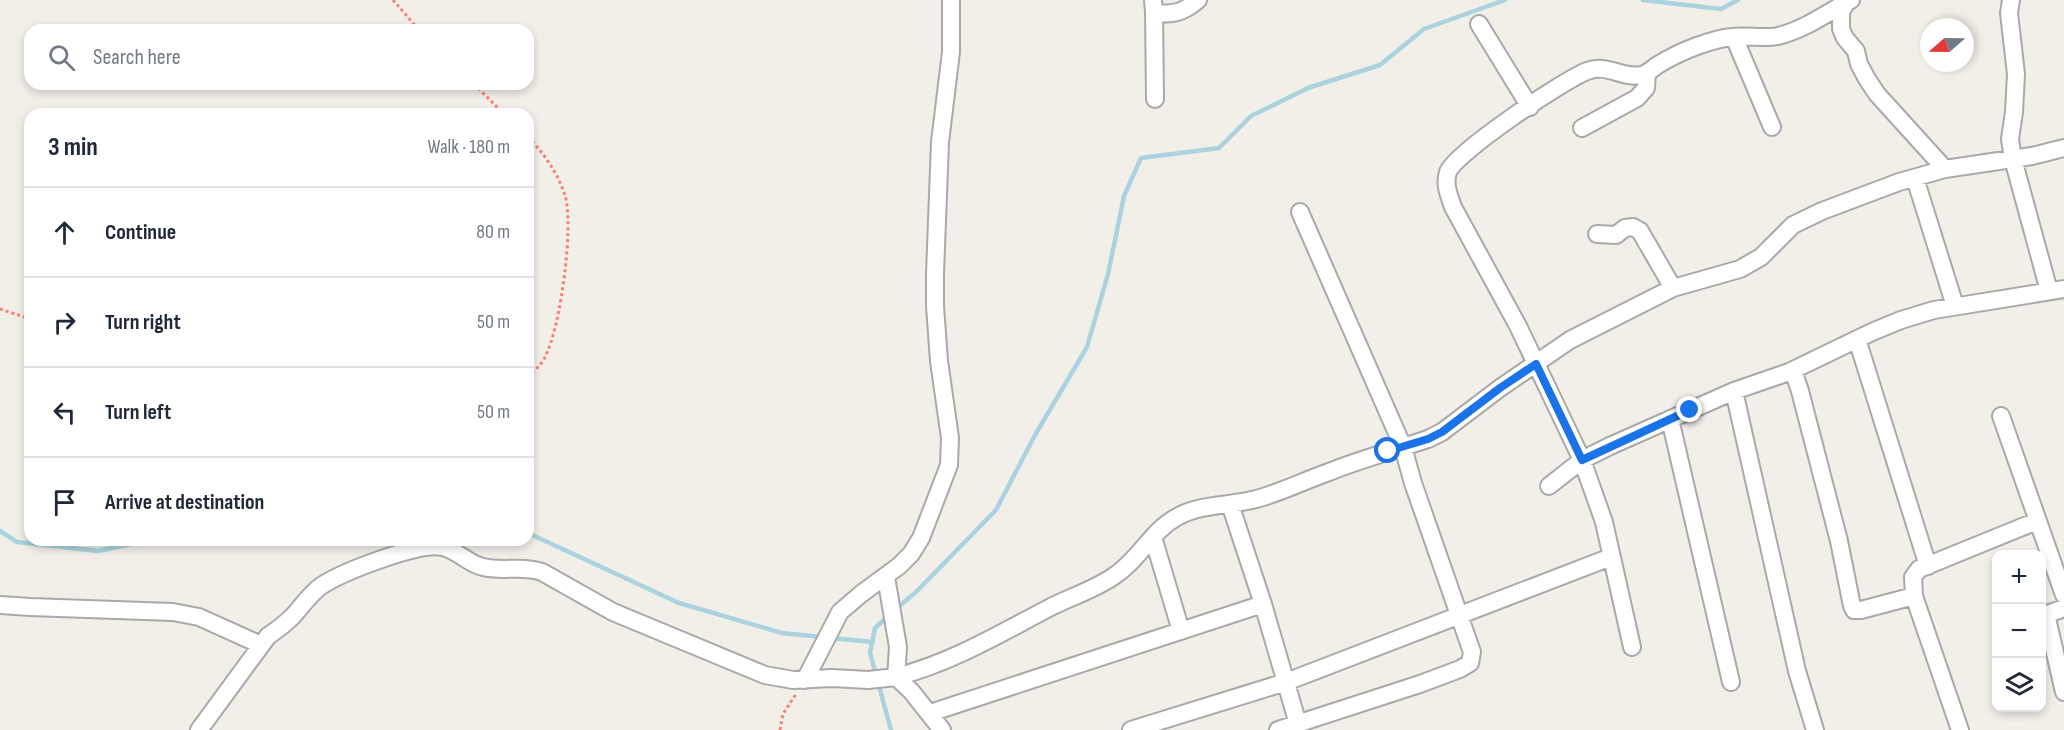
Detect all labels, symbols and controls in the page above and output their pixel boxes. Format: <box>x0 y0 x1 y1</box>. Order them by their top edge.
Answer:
north arrow <box>1920 18 1974 72</box>
search box <box>24 24 534 90</box>
icon: search <box>45 41 78 74</box>
text: Search here <box>93 44 180 71</box>
text: 3 min <box>48 132 98 163</box>
text: Walk · 180 m <box>427 135 510 159</box>
icon: ahead <box>48 216 81 249</box>
text: Continue <box>105 219 176 246</box>
text: 80 m <box>476 220 510 244</box>
icon: right <box>48 306 81 339</box>
text: Turn right <box>105 309 181 336</box>
text: 50 m <box>477 310 510 334</box>
icon: left <box>48 396 81 429</box>
route end <box>1676 396 1702 422</box>
text: Turn left <box>105 399 171 426</box>
text: 50 m <box>477 400 510 424</box>
route start <box>1374 437 1400 463</box>
icon: arrive <box>48 486 81 519</box>
text: Arrive at destination <box>105 489 264 516</box>
map controls <box>1992 550 2046 712</box>
button: + <box>1992 550 2046 604</box>
button: − <box>1992 604 2046 658</box>
button: layers <box>1992 658 2046 712</box>

